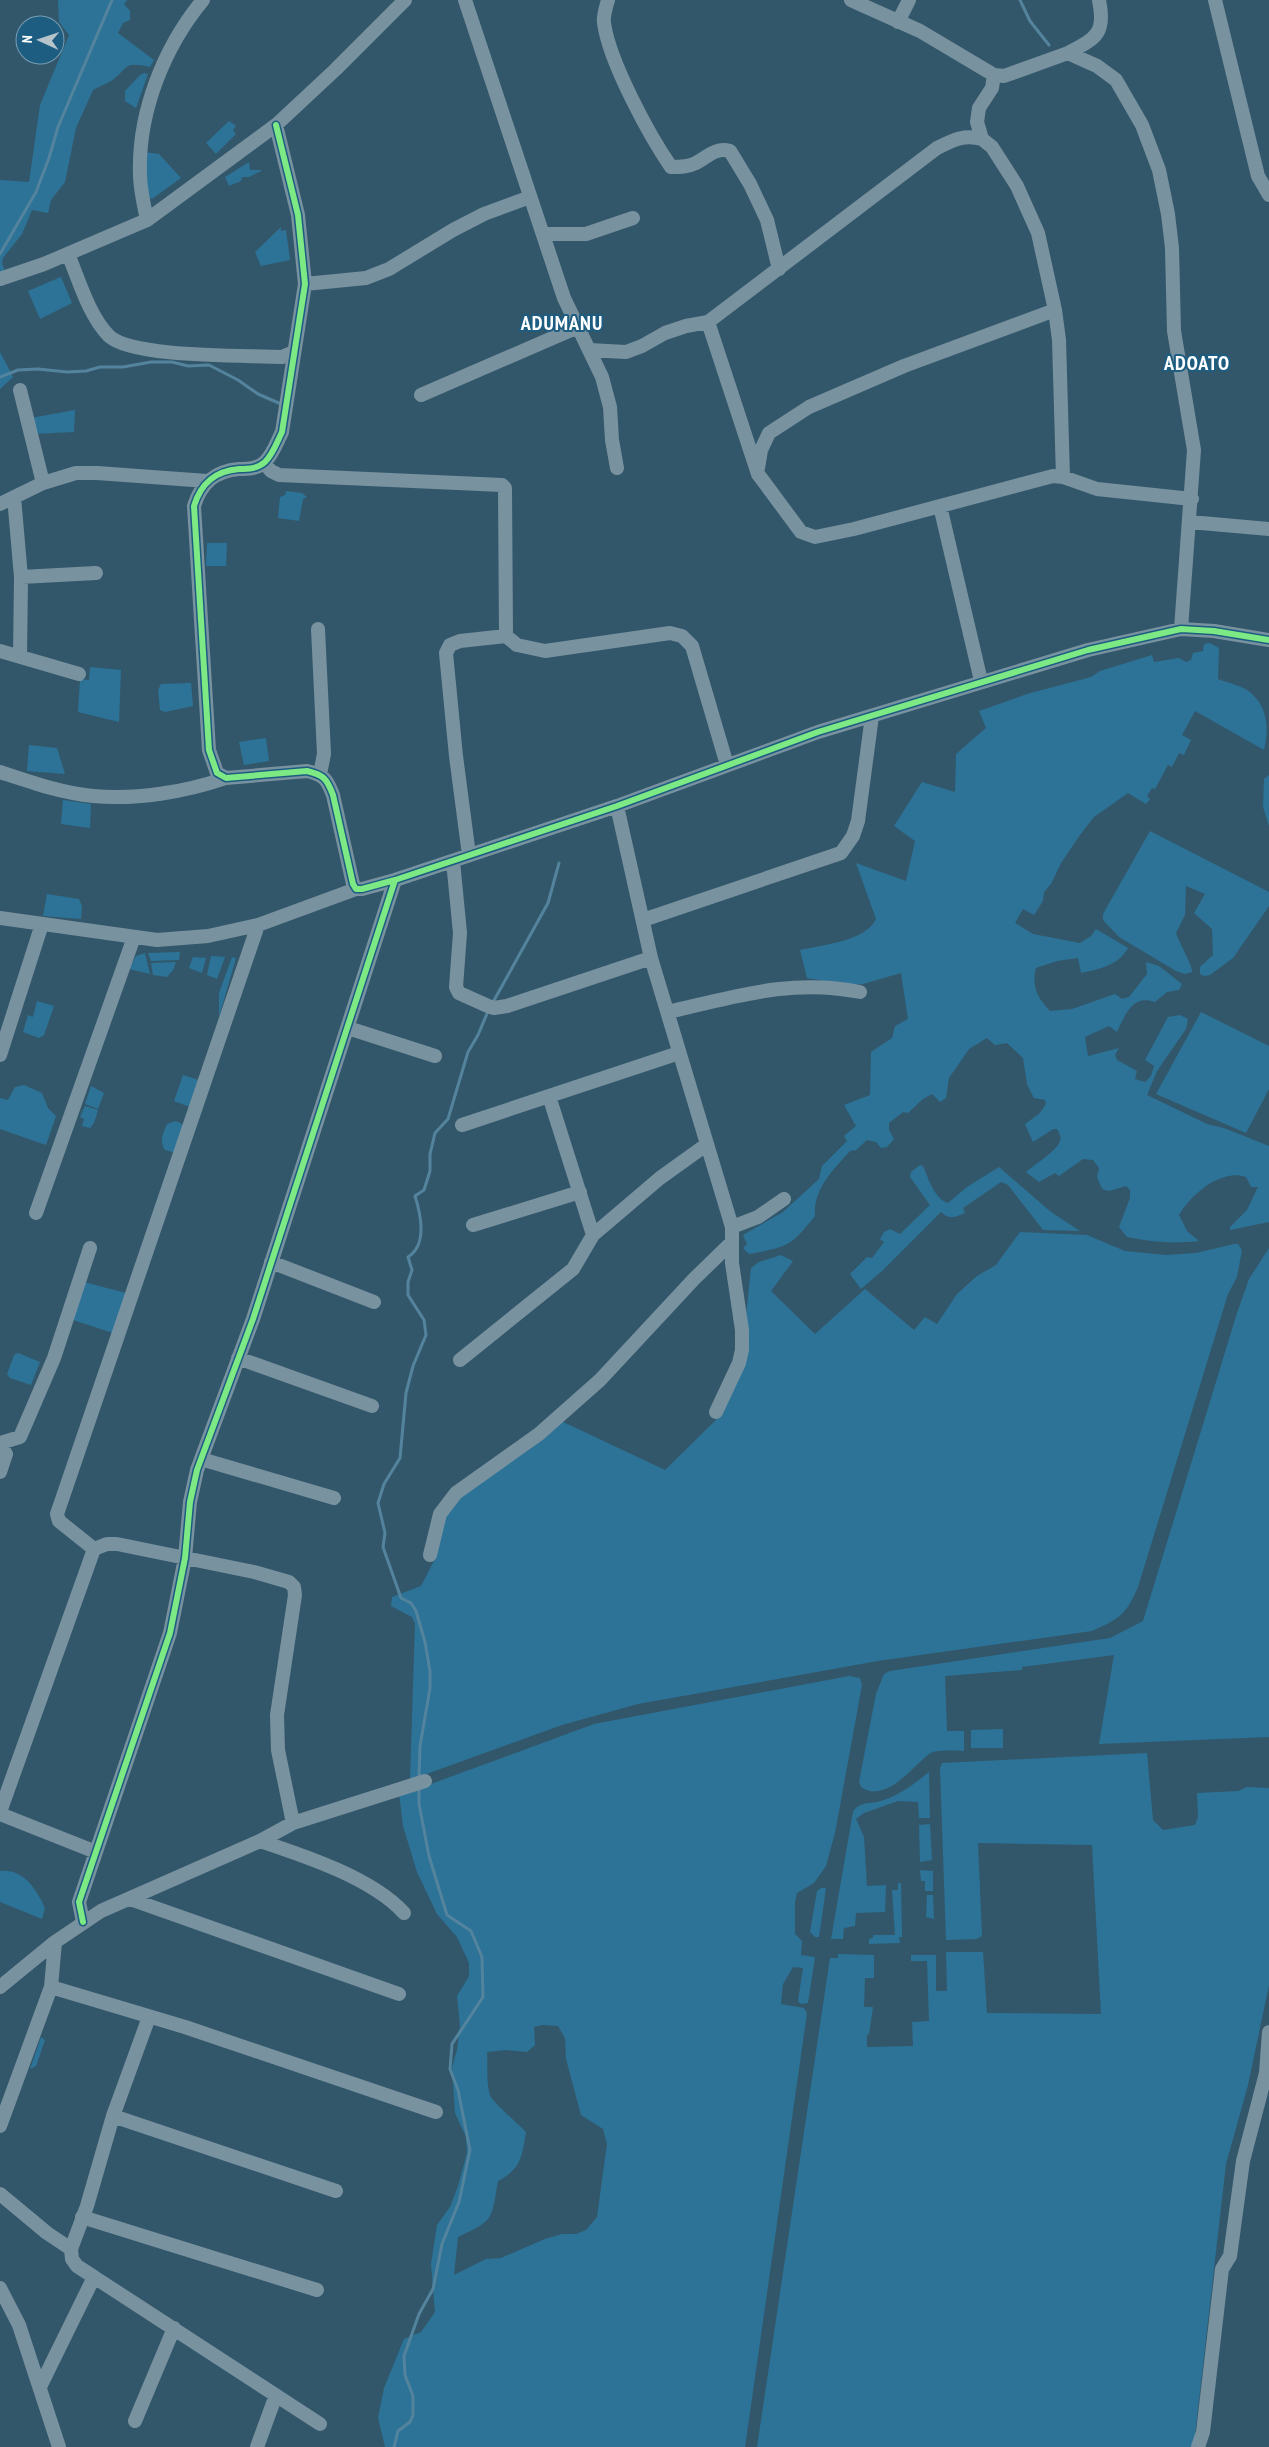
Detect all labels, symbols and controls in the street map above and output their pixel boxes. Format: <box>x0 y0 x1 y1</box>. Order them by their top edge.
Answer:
north arrow <box>15 15 65 65</box>
text: N <box>18 35 36 44</box>
district label: ADUMANU <box>520 310 603 336</box>
district label: ADOATO <box>1163 350 1230 376</box>

